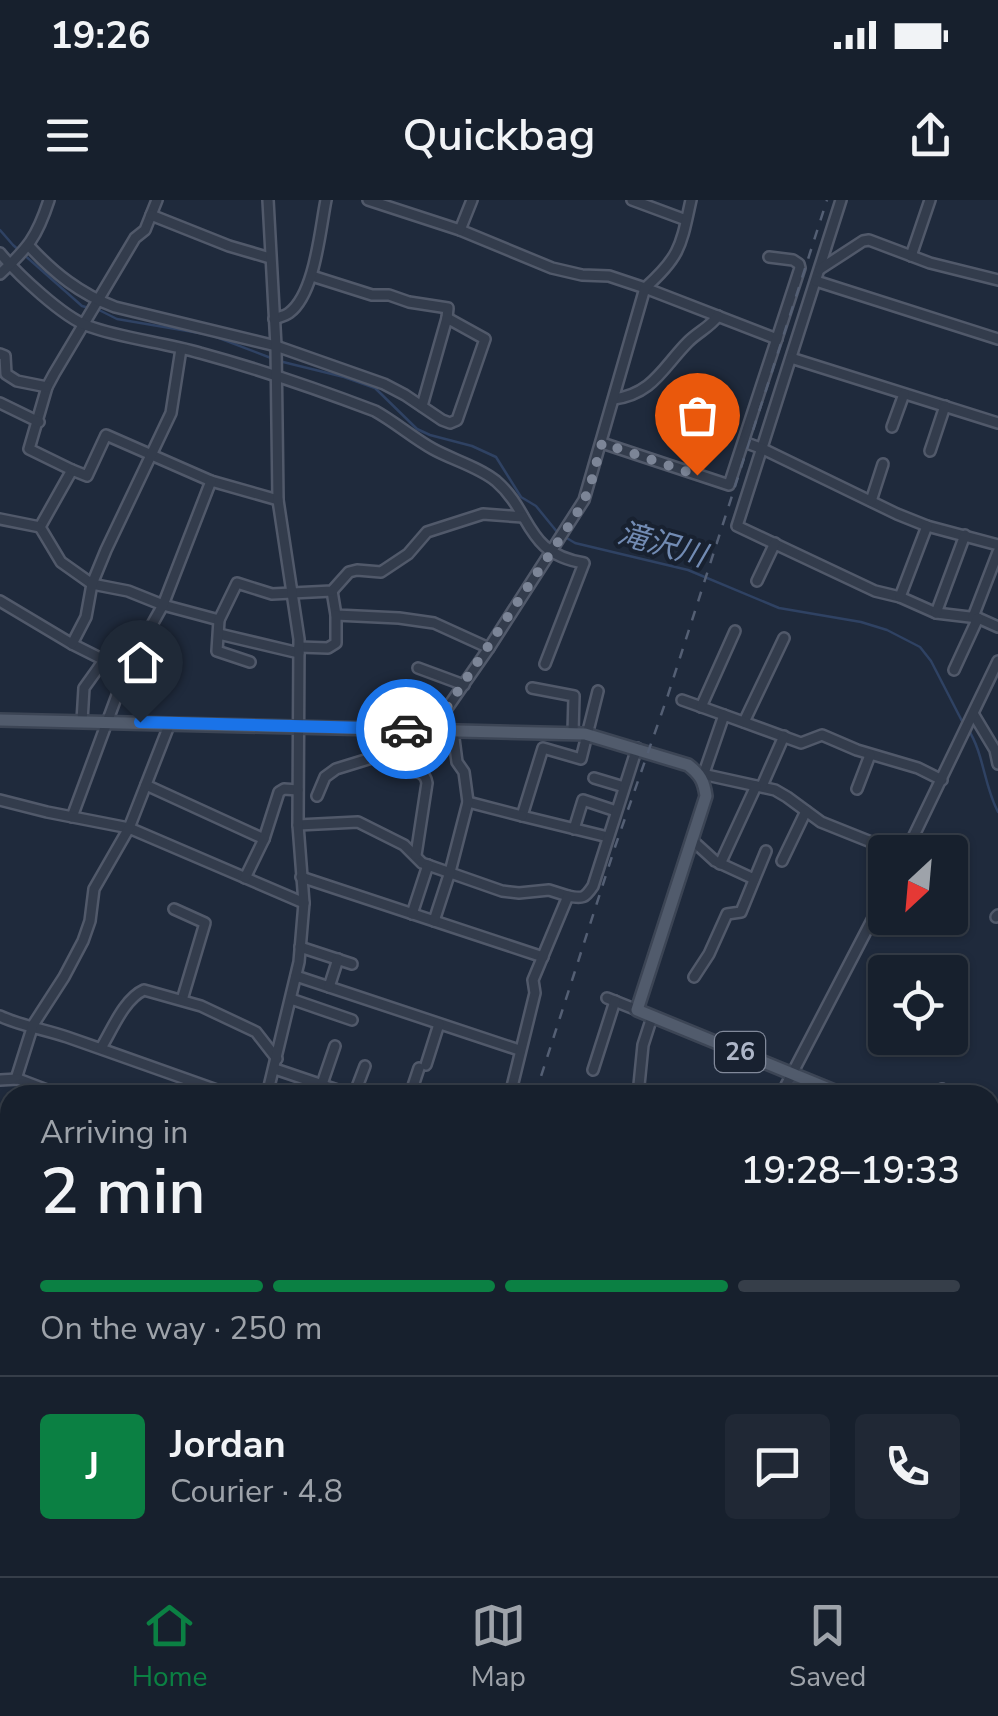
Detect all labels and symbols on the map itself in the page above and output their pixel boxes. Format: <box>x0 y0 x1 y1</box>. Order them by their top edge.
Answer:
pin <box>655 373 740 476</box>
water label: 滝沢川 <box>613 513 714 578</box>
pin <box>98 620 183 723</box>
courier <box>356 679 456 779</box>
north arrow <box>868 835 968 935</box>
road number: 26 <box>715 1032 765 1072</box>

